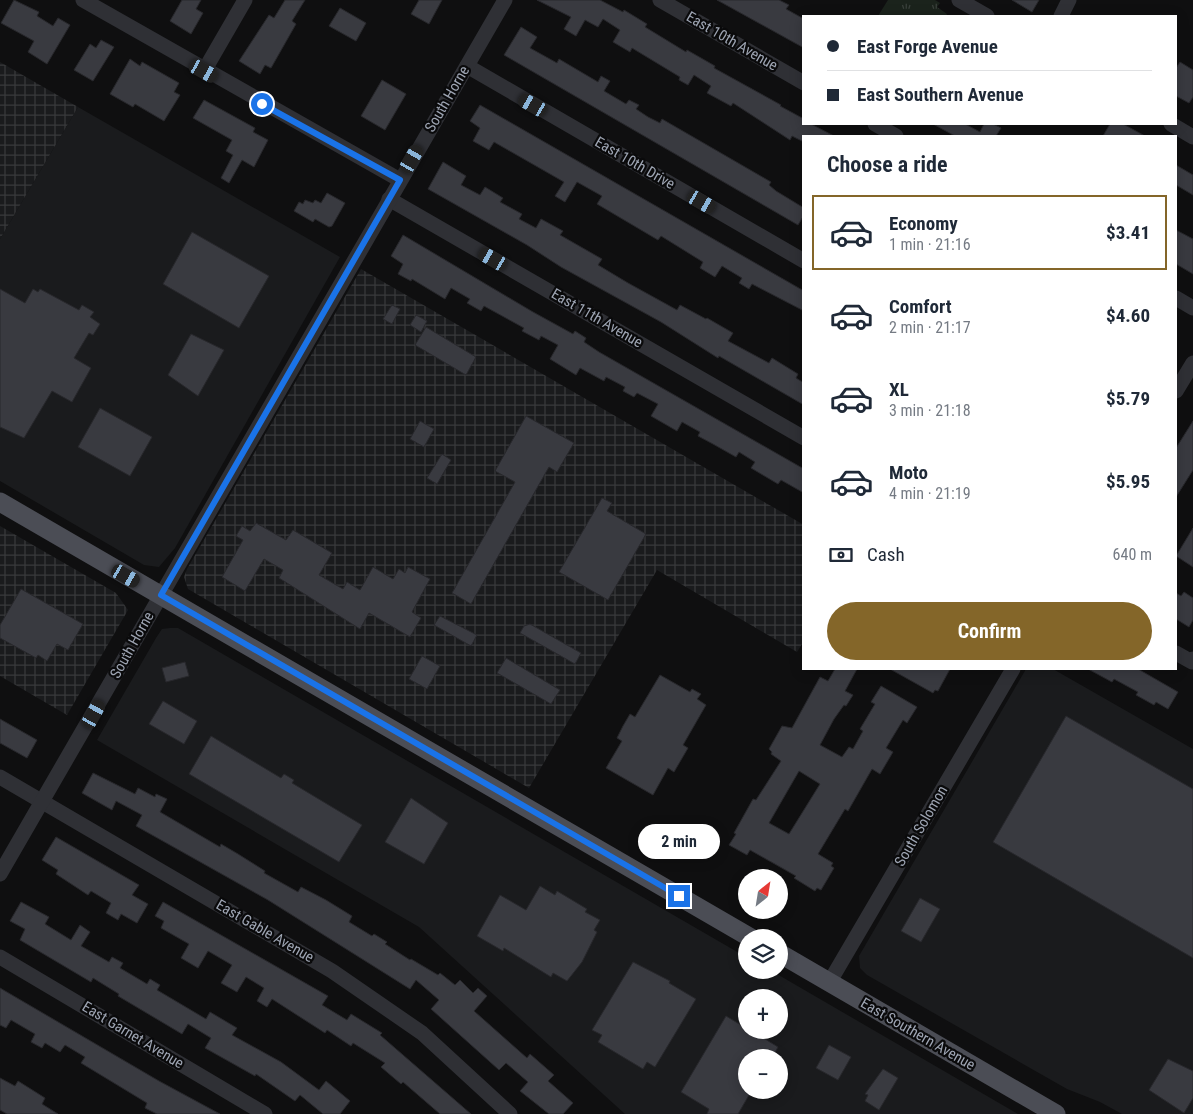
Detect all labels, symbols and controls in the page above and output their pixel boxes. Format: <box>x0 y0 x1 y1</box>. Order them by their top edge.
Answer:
street label: East 10th Avenue <box>683 8 781 74</box>
text: East Forge Avenue <box>857 35 998 58</box>
car <box>187 57 220 85</box>
street label: South Horne <box>421 63 473 135</box>
text: East Southern Avenue <box>857 83 1024 106</box>
car <box>516 91 549 119</box>
route start <box>251 93 273 115</box>
street label: East 10th Drive <box>592 133 678 193</box>
car <box>398 142 425 176</box>
text: Choose a ride <box>827 152 948 177</box>
car <box>685 188 718 216</box>
icon: car <box>829 210 874 255</box>
text: Economy <box>889 212 958 235</box>
text: $3.41 <box>1106 221 1150 244</box>
text: 1 min · 21:16 <box>889 235 971 254</box>
car <box>476 245 509 273</box>
street label: East 11th Avenue <box>548 285 646 351</box>
icon: car <box>829 293 874 338</box>
text: Comfort <box>889 295 952 318</box>
text: $4.60 <box>1106 304 1150 327</box>
text: 2 min · 21:17 <box>889 318 971 337</box>
icon: car <box>829 376 874 421</box>
text: XL <box>889 378 909 401</box>
text: $5.79 <box>1106 387 1150 410</box>
text: 3 min · 21:18 <box>889 401 971 420</box>
icon: car <box>829 459 874 504</box>
text: Moto <box>889 461 928 484</box>
text: $5.95 <box>1106 470 1150 493</box>
text: 4 min · 21:19 <box>889 484 971 503</box>
icon: cash <box>827 541 855 569</box>
text: Cash <box>867 543 905 566</box>
text: 640 m <box>1113 545 1152 564</box>
car <box>109 562 142 590</box>
button: Confirm <box>827 602 1152 660</box>
street label: South Horne <box>106 609 158 681</box>
car <box>80 697 107 731</box>
street label: South Solomon <box>891 783 951 869</box>
callout: 2 min <box>638 824 720 858</box>
text: 2 min <box>661 832 697 851</box>
north arrow <box>738 869 788 919</box>
map controls <box>738 869 788 1099</box>
route end <box>668 885 690 907</box>
street label: East Gable Avenue <box>213 896 317 966</box>
button: layers <box>738 929 788 979</box>
button: + <box>738 989 788 1039</box>
street label: East Southern Avenue <box>858 994 978 1074</box>
street label: East Garnet Avenue <box>79 998 187 1072</box>
button: − <box>738 1049 788 1099</box>

